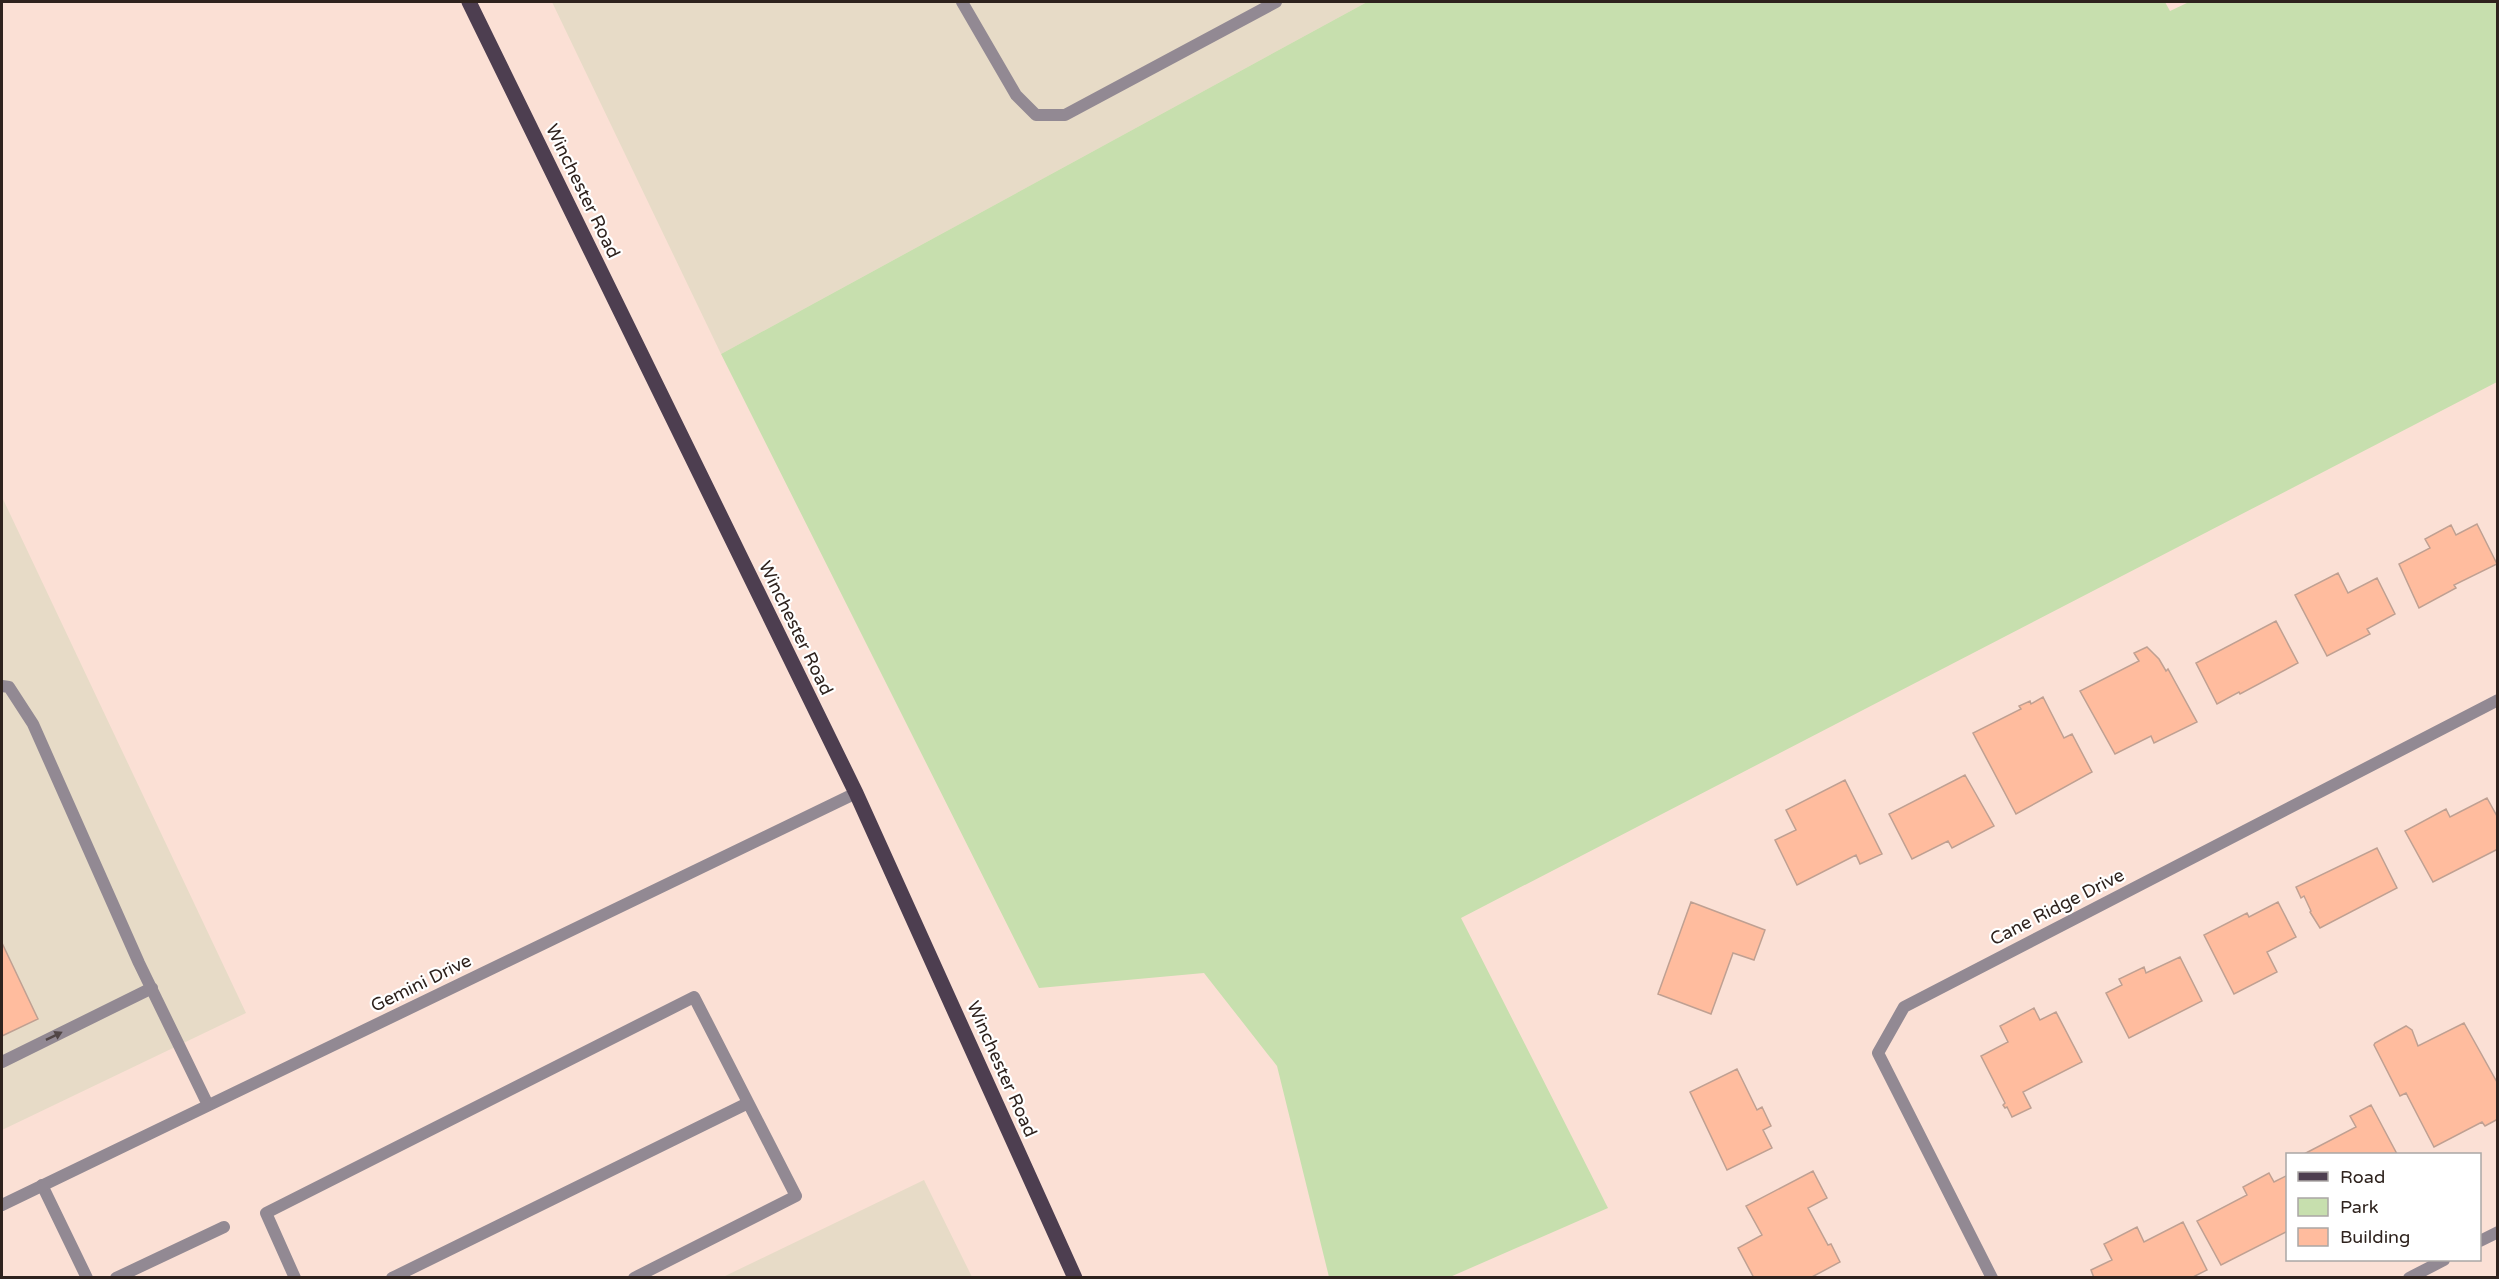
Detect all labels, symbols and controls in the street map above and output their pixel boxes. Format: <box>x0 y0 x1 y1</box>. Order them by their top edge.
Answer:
street label: Winchester Road <box>541 120 625 262</box>
street label: Winchester Road <box>754 557 838 699</box>
street label: Cane Ridge Drive <box>1986 864 2128 950</box>
street label: Gemini Drive <box>367 949 475 1017</box>
street label: Winchester Road <box>962 998 1042 1140</box>
one-way arrow <box>46 1031 63 1041</box>
legend <box>2286 1153 2481 1261</box>
text: Road <box>2340 1166 2385 1188</box>
text: Park <box>2340 1196 2379 1218</box>
text: Building <box>2340 1226 2410 1248</box>

